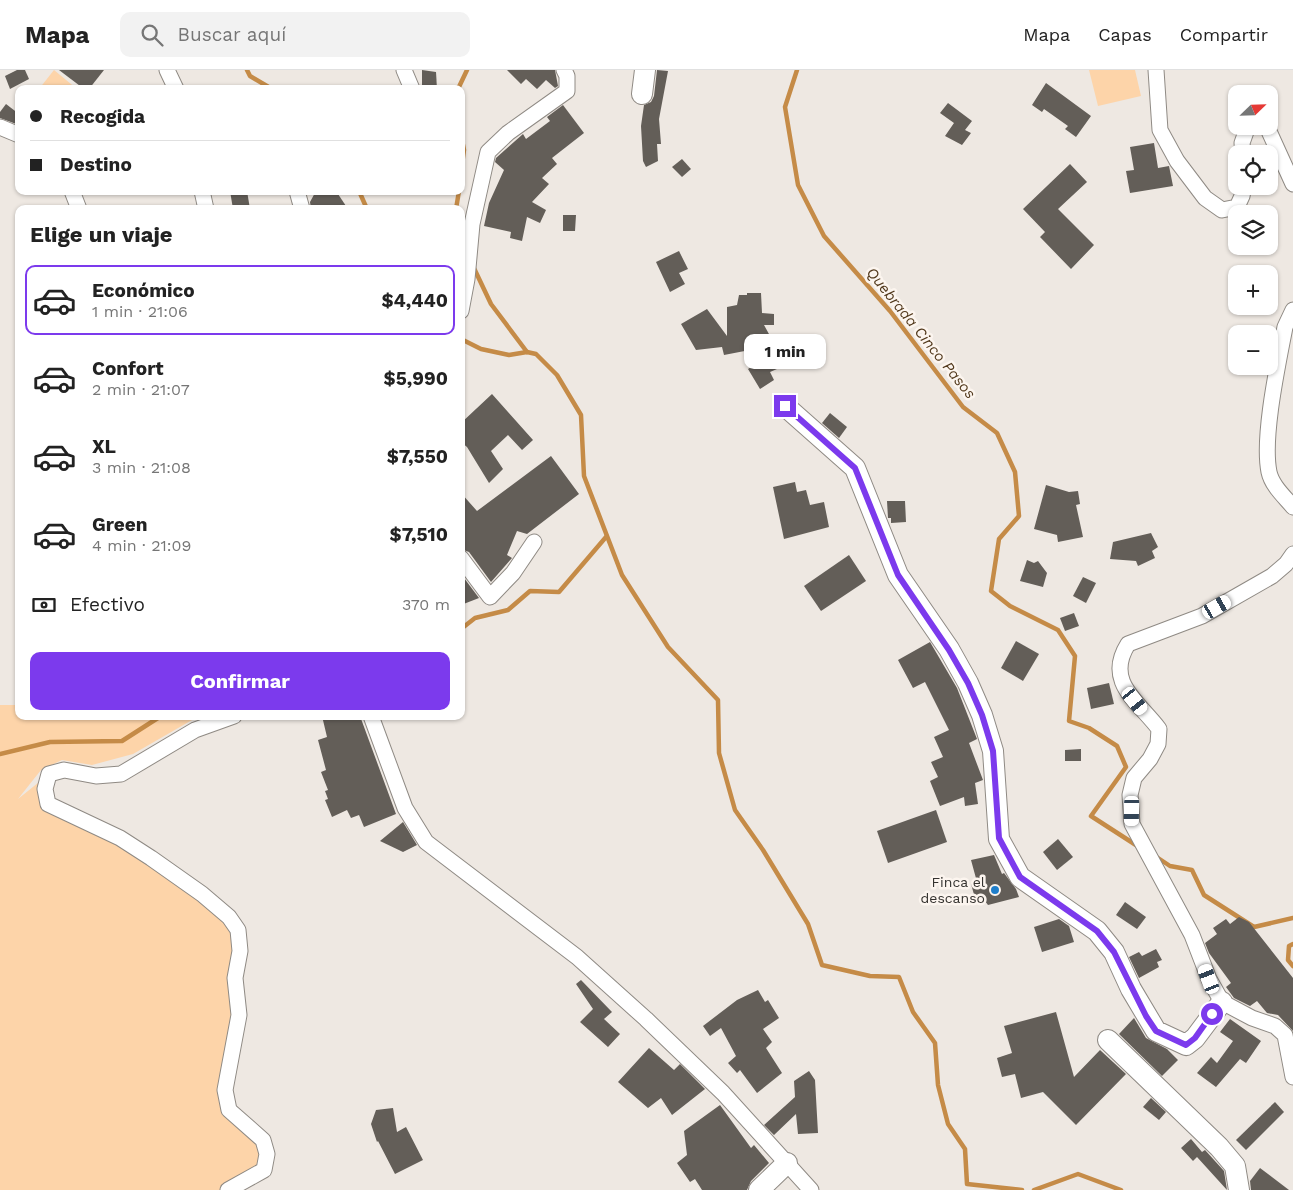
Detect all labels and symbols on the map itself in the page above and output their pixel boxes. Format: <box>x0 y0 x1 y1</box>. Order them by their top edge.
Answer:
north arrow <box>1228 85 1278 135</box>
water label: Quebrada Cinco Pasos <box>863 264 980 402</box>
callout: 1 min <box>744 334 826 368</box>
route end <box>774 395 796 417</box>
car <box>1200 593 1233 621</box>
car <box>1119 685 1150 717</box>
car <box>1124 796 1139 826</box>
place label: Finca el descanso <box>921 874 986 906</box>
marker: Finca el descanso <box>989 884 1001 896</box>
car <box>1196 962 1221 996</box>
route start <box>1201 1003 1223 1025</box>

